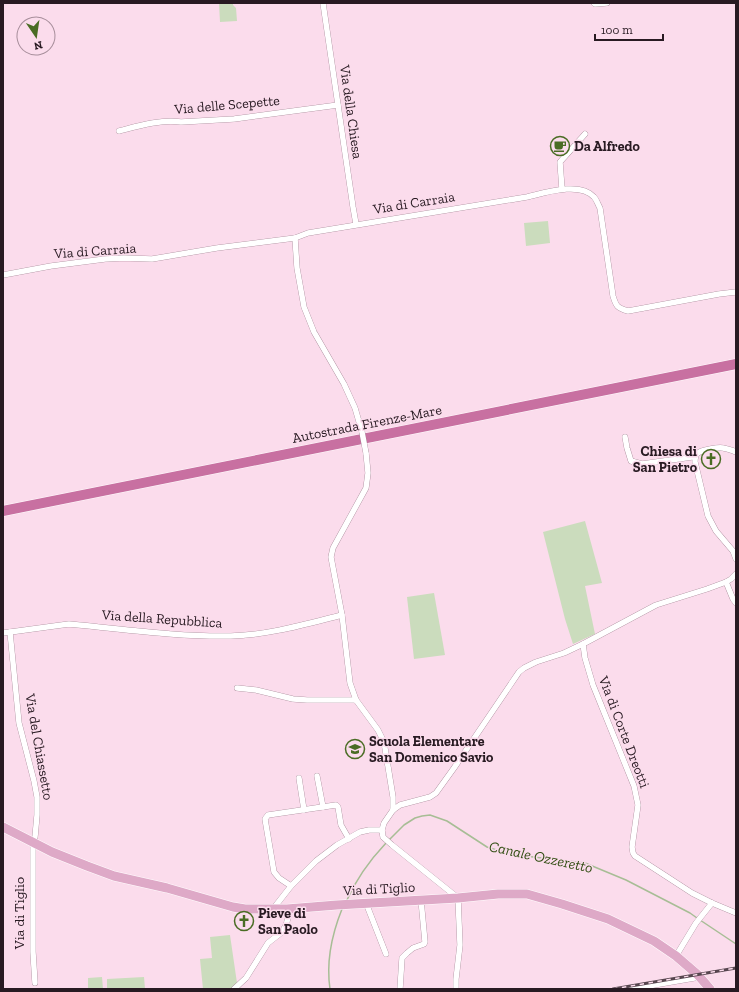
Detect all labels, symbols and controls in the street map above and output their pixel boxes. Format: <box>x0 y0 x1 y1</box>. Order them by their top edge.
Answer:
north arrow <box>16 16 56 56</box>
scale bar <box>595 16 663 42</box>
text: 100 m <box>601 23 633 37</box>
text: N <box>32 38 44 53</box>
street label: Via della Chiesa <box>336 63 366 160</box>
street label: Via delle Scepette <box>173 92 281 118</box>
cafe icon: Da Alfredo <box>549 135 571 157</box>
place label: Da Alfredo <box>574 138 640 155</box>
street label: Via di Carraia <box>371 188 456 218</box>
street label: Via di Carraia <box>52 240 137 262</box>
street label: Autostrada Firenze-Mare <box>291 401 444 447</box>
place label: Chiesa di San Pietro <box>633 443 698 476</box>
church icon: Chiesa di San Pietro <box>700 448 722 470</box>
street label: Via della Repubblica <box>100 606 223 632</box>
street label: Via di Corte Dreotti <box>595 673 653 790</box>
street label: Via del Chiassetto <box>21 691 57 802</box>
place label: Scuola Elementare San Domenico Savio <box>369 733 494 766</box>
school or university icon: Scuola Elementare San Domenico Savio <box>344 738 366 760</box>
water label: Canale Ozzeretto <box>487 837 595 877</box>
street label: Via di Tiglio <box>11 877 28 950</box>
street label: Via di Tiglio <box>341 879 416 899</box>
place label: Pieve di San Paolo <box>258 905 318 938</box>
church icon: Pieve di San Paolo <box>233 910 255 932</box>

